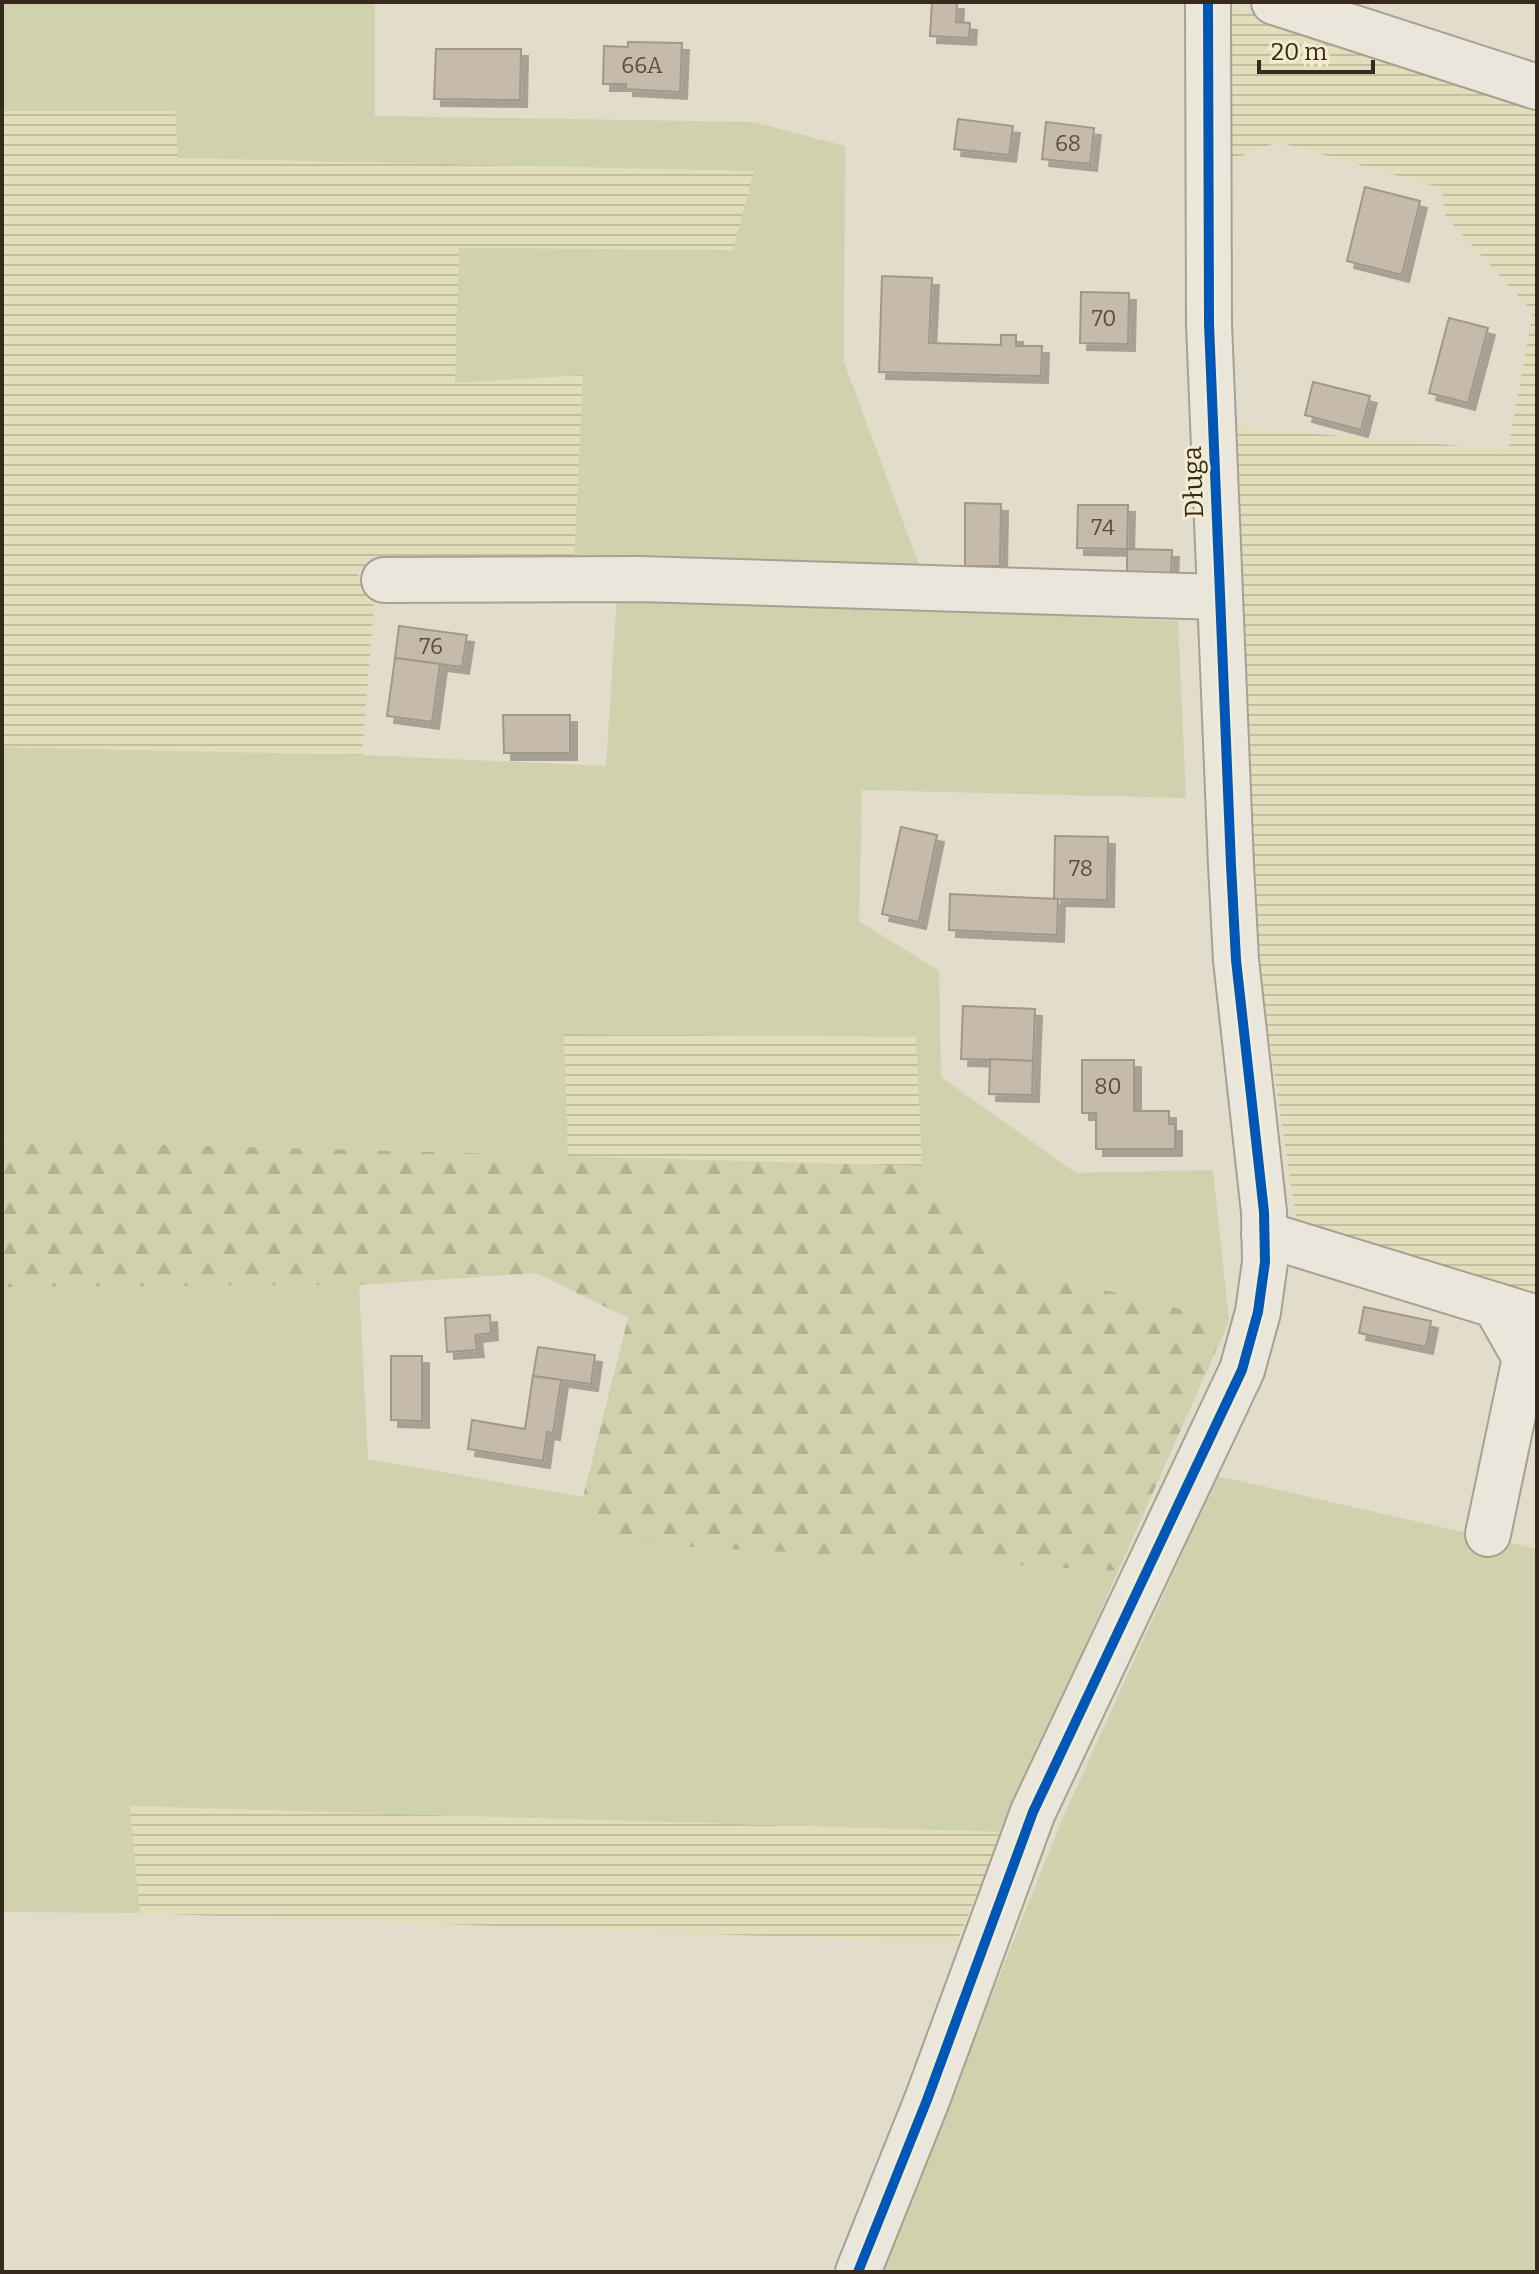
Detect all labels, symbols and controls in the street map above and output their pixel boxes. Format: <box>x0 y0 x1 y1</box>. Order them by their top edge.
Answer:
scale bar <box>1259 24 1373 74</box>
text: 20 m <box>1271 38 1327 66</box>
house number: 66A <box>621 52 663 79</box>
house number: 68 <box>1055 130 1081 157</box>
house number: 70 <box>1092 305 1116 332</box>
street label: Długa <box>1177 445 1210 518</box>
house number: 74 <box>1091 514 1115 541</box>
house number: 76 <box>419 633 443 660</box>
house number: 78 <box>1069 855 1093 882</box>
house number: 80 <box>1094 1073 1122 1100</box>

